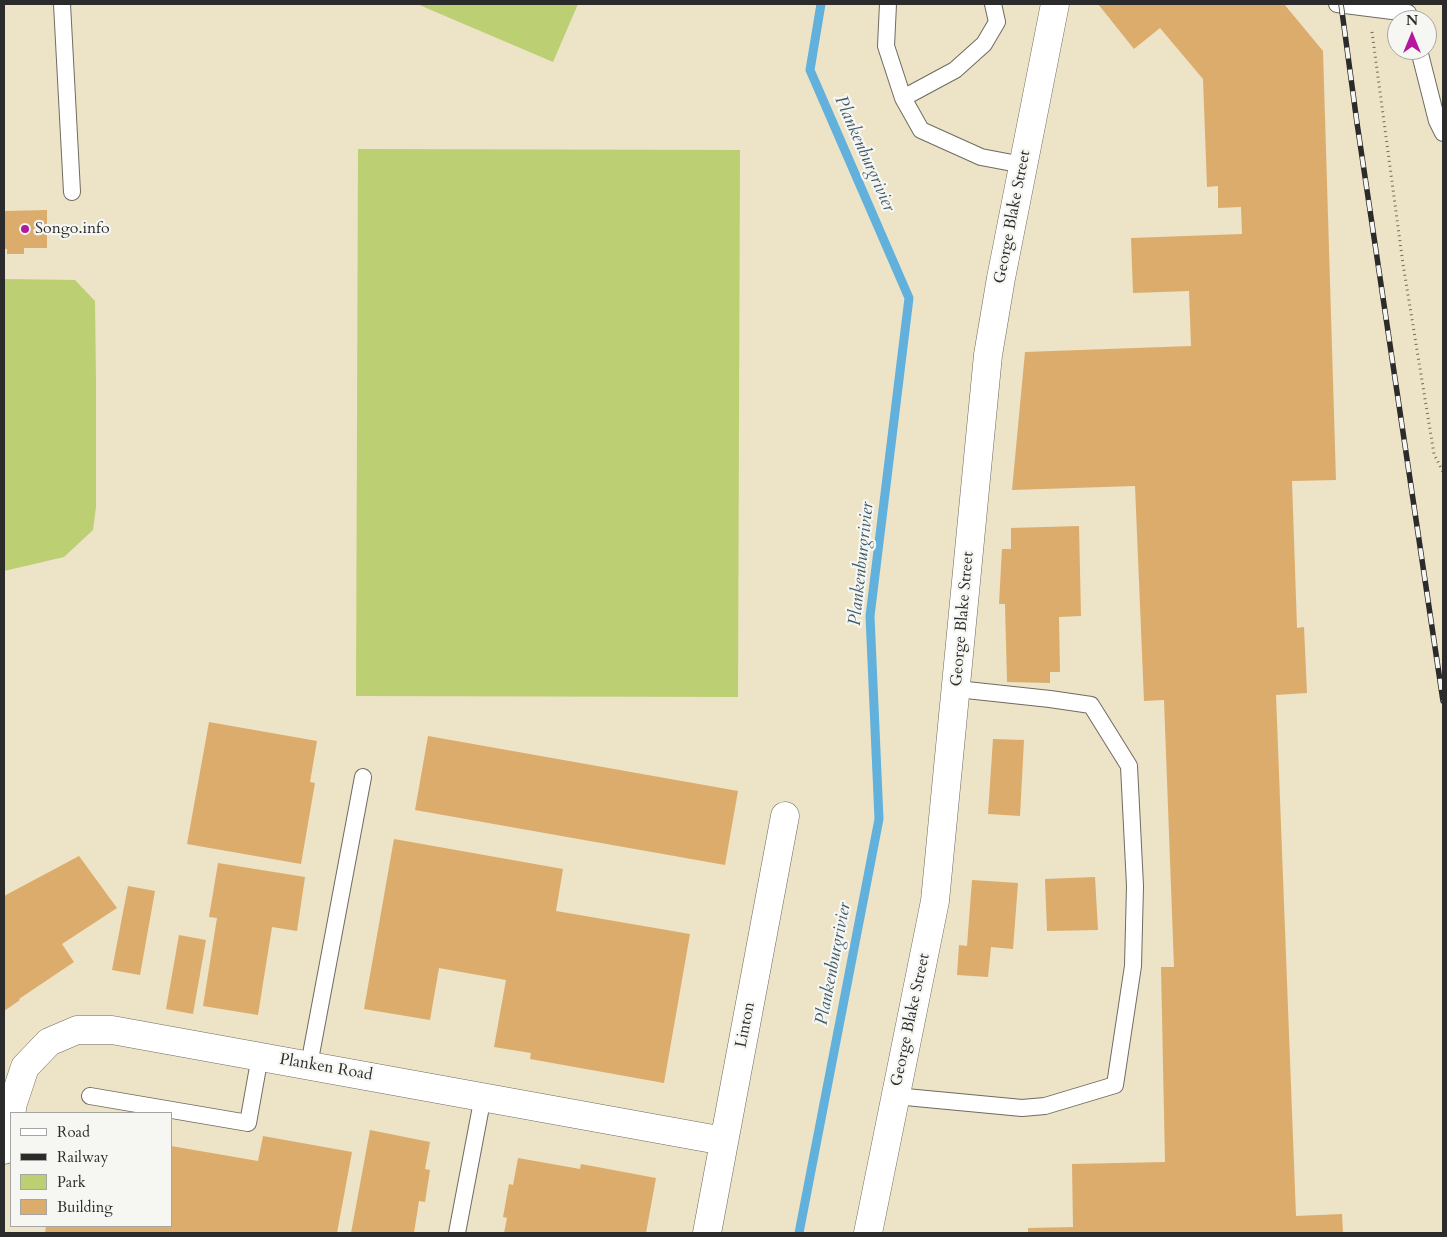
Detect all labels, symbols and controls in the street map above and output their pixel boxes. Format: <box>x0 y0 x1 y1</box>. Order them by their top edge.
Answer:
north arrow <box>1387 10 1437 60</box>
text: N <box>1406 11 1418 30</box>
water label: Plankenburgrivier <box>829 93 899 215</box>
street label: George Blake Street <box>991 149 1035 285</box>
place label: Songo.info <box>35 219 110 239</box>
marker: Songo.info <box>19 223 31 235</box>
water label: Plankenburgrivier <box>845 501 879 627</box>
street label: George Blake Street <box>948 551 978 687</box>
water label: Plankenburgrivier <box>812 901 856 1027</box>
street label: George Blake Street <box>888 952 934 1088</box>
street label: Linton <box>732 1001 760 1049</box>
street label: Planken Road <box>278 1050 374 1086</box>
legend <box>10 1112 172 1227</box>
text: Road <box>57 1122 90 1142</box>
text: Railway <box>57 1147 108 1167</box>
text: Park <box>57 1172 86 1192</box>
text: Building <box>57 1197 113 1217</box>

